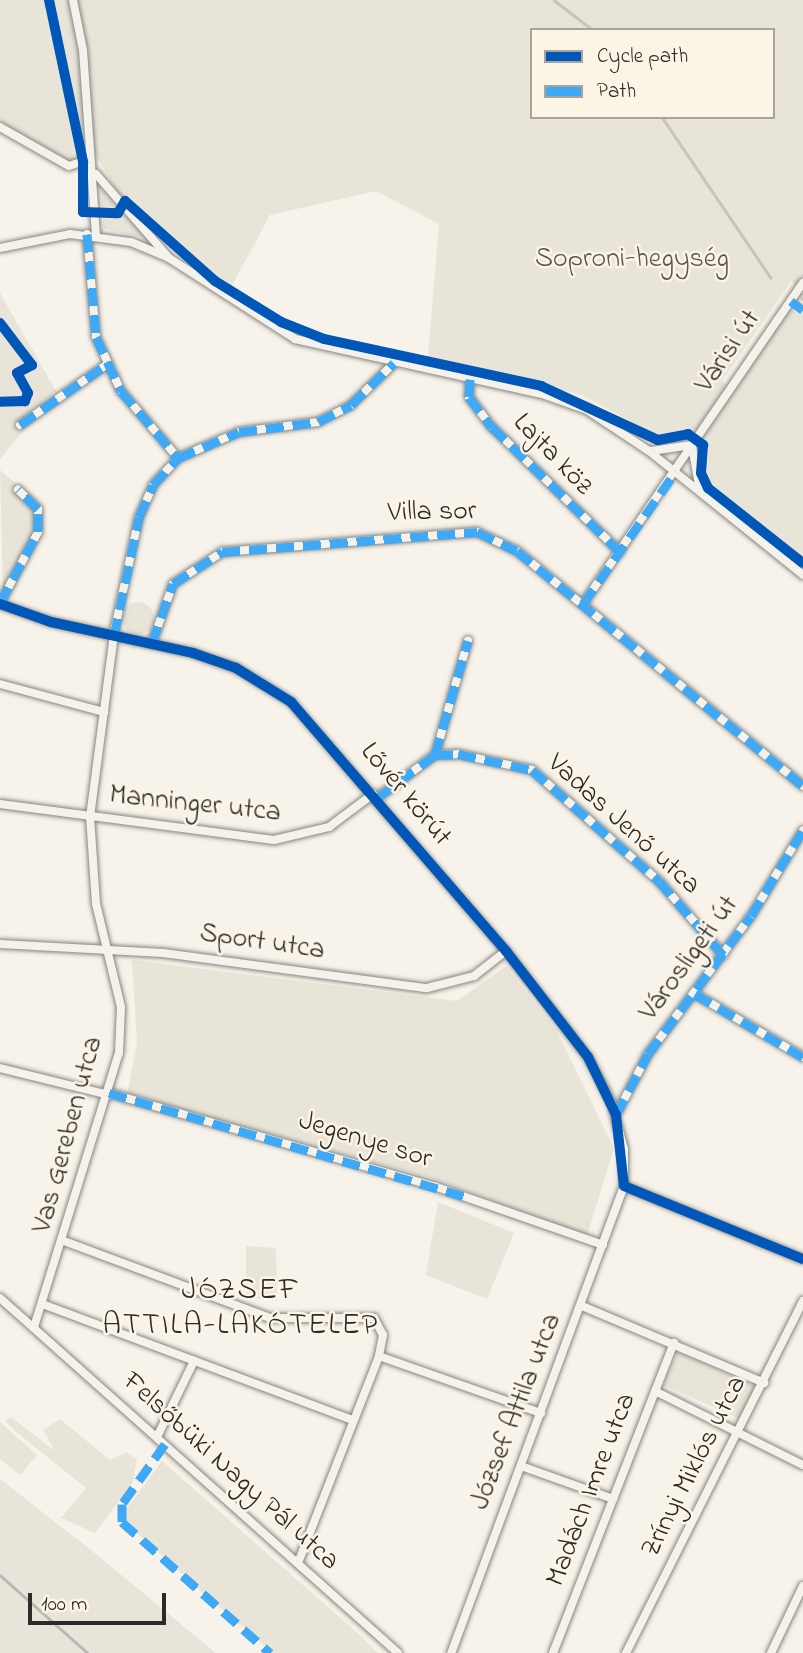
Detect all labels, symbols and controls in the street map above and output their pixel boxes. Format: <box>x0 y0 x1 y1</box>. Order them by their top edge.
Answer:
legend <box>530 28 775 119</box>
text: Cycle path <box>597 42 688 72</box>
text: Path <box>597 77 636 107</box>
park label: Soproni-hegység <box>535 243 729 277</box>
street label: Várisi út <box>689 304 769 400</box>
street label: Lajta köz <box>505 407 599 503</box>
street label: Villa sor <box>387 495 477 531</box>
street label: Lővér körút <box>352 736 458 854</box>
street label: Vadas Jenő utca <box>539 747 707 903</box>
street label: Manninger utca <box>108 779 282 831</box>
street label: Városligeti út <box>633 890 747 1028</box>
street label: Sport utca <box>197 918 327 968</box>
street label: Vas Gereben utca <box>27 1033 111 1237</box>
street label: Jegenye sor <box>294 1105 436 1177</box>
district label: JÓZSEF ATTILA-LAKÓTELEP <box>105 1273 377 1344</box>
street label: József Attila utca <box>464 1309 570 1515</box>
street label: Felsőbüki Nagy Pál utca <box>114 1366 346 1578</box>
street label: Zrínyi Miklós utca <box>635 1371 755 1563</box>
street label: Madách Imre utca <box>540 1389 644 1591</box>
scale bar <box>32 1580 170 1624</box>
text: 100 m <box>41 1590 87 1620</box>

